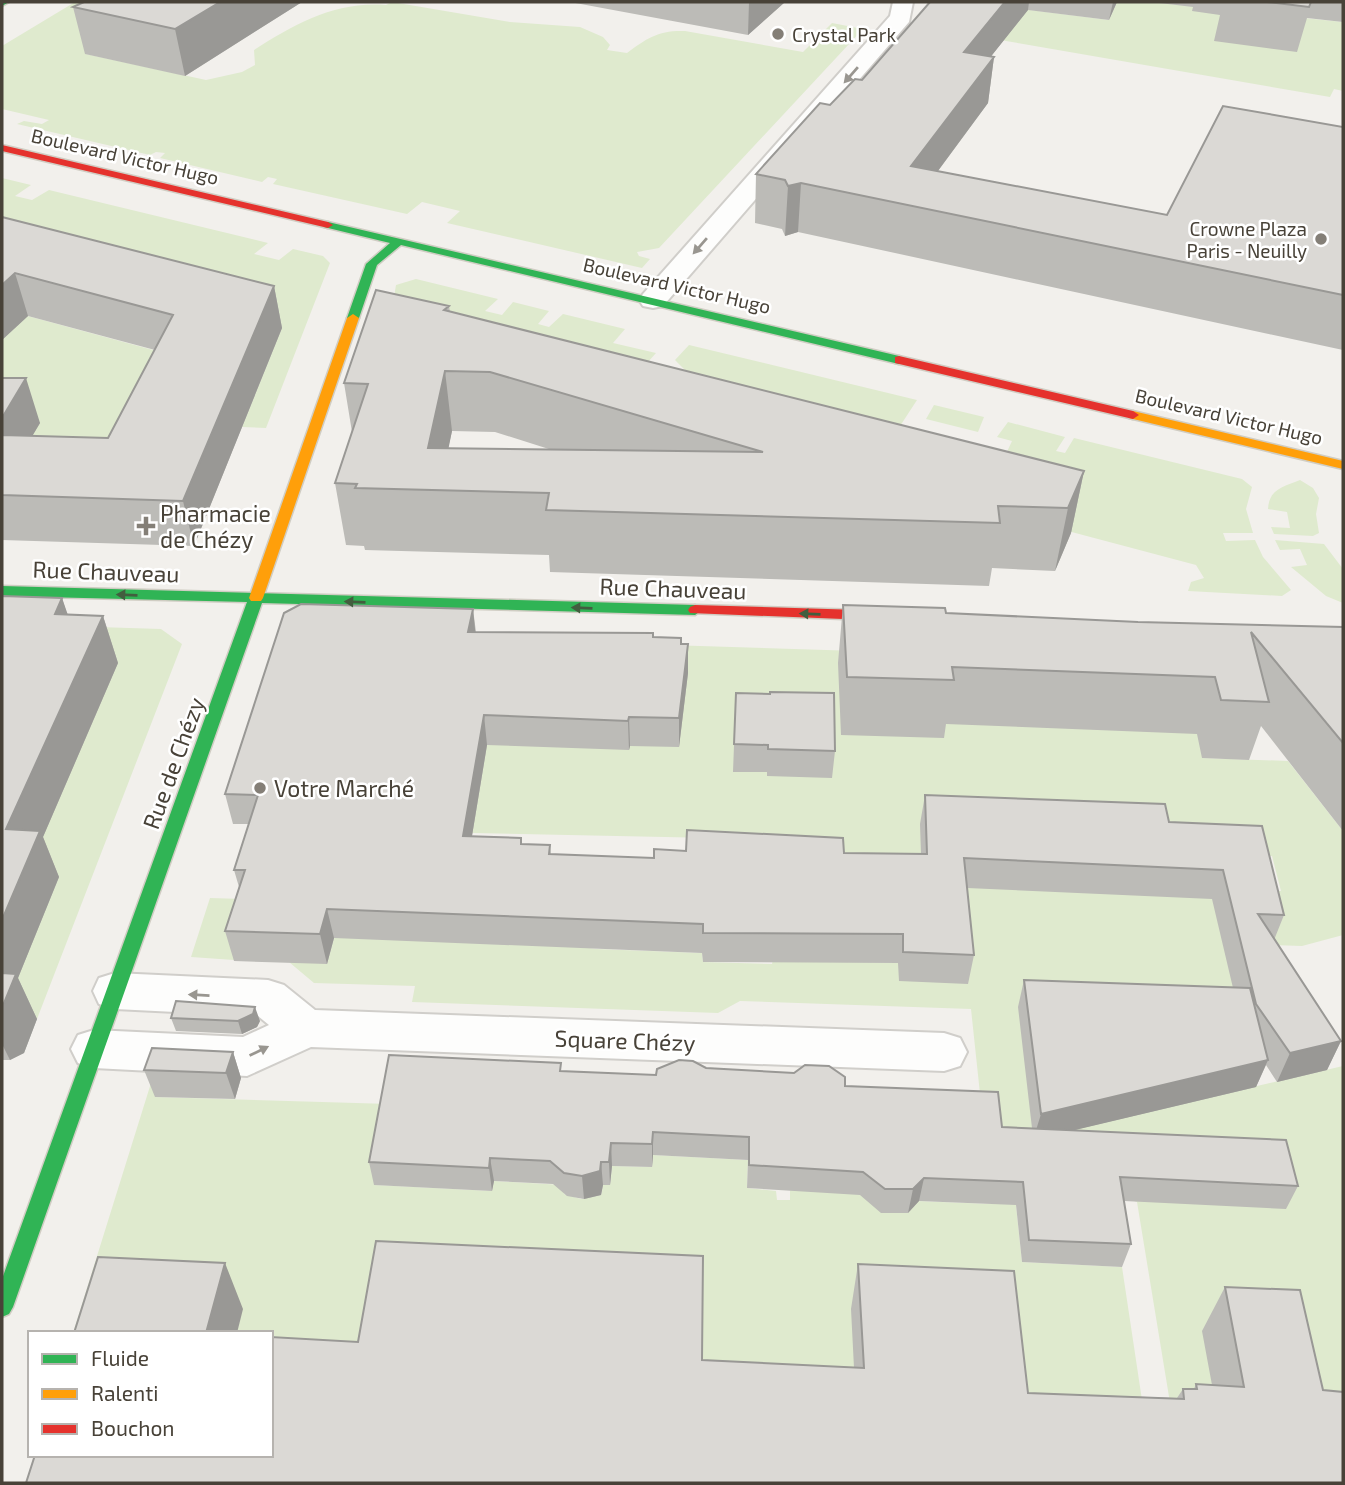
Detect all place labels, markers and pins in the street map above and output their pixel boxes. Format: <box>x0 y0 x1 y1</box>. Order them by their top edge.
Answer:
place label: Crystal Park <box>792 23 896 46</box>
marker: Crystal Park <box>770 26 786 42</box>
place label: Crowne Plaza Paris - Neuilly <box>1186 217 1307 262</box>
marker: Crowne Plaza Paris - Neuilly <box>1313 231 1329 247</box>
place label: Pharmacie de Chézy <box>160 499 271 553</box>
marker: Pharmacie de Chézy <box>138 518 154 534</box>
place label: Votre Marché <box>274 774 414 802</box>
marker: Votre Marché <box>252 780 268 796</box>

